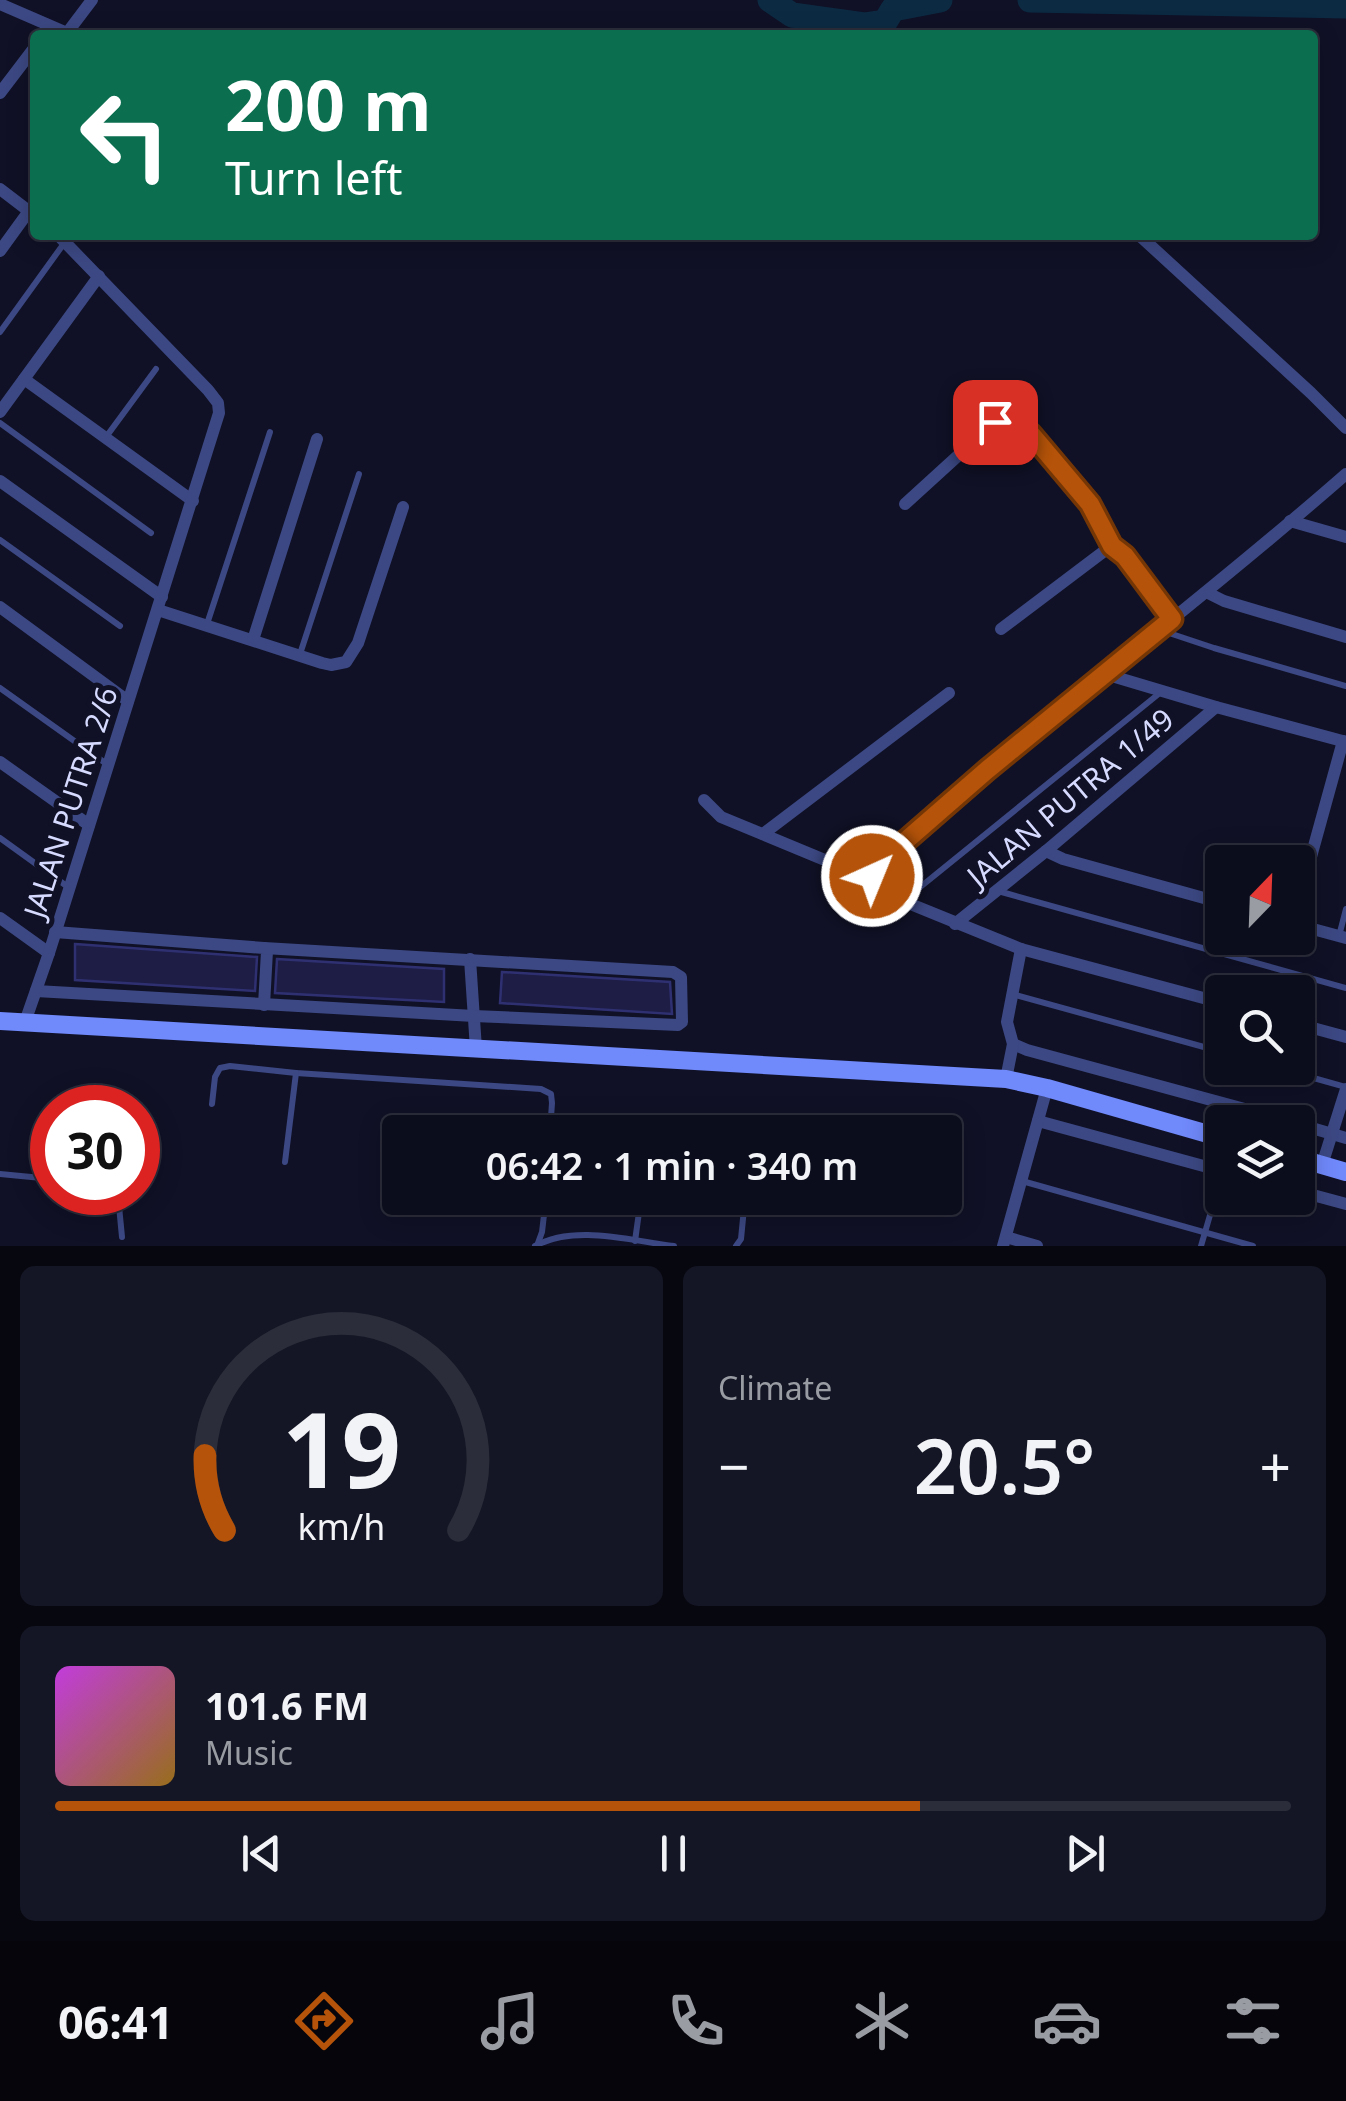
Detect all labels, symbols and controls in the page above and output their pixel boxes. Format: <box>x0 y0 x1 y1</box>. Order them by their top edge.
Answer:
text: 200 m <box>225 56 432 152</box>
icon: left <box>60 70 190 200</box>
text: Turn left <box>225 147 402 208</box>
pin <box>953 380 1038 465</box>
icon: arrive <box>968 395 1023 450</box>
street label: JALAN PUTRA 2/6 <box>12 681 127 926</box>
street label: JALAN PUTRA 1/49 <box>956 698 1182 898</box>
position arrow <box>820 824 924 928</box>
north arrow <box>1205 845 1315 955</box>
map controls <box>1205 845 1315 1215</box>
button: search <box>1205 975 1315 1085</box>
speed limit sign: 30 <box>30 1085 160 1215</box>
button: layers <box>1205 1105 1315 1215</box>
text: 06:42 · 1 min · 340 m <box>486 1139 858 1191</box>
text: Climate <box>718 1366 832 1409</box>
text: 19 <box>282 1377 401 1518</box>
text: 20.5° <box>914 1414 1095 1516</box>
text: − <box>718 1428 749 1503</box>
text: + <box>1260 1428 1291 1503</box>
text: km/h <box>298 1502 385 1550</box>
text: 101.6 FM <box>205 1679 369 1731</box>
text: Music <box>205 1731 293 1774</box>
icon: previous <box>234 1826 289 1881</box>
icon: pause <box>646 1826 701 1881</box>
icon: next <box>1058 1826 1113 1881</box>
icon: directions <box>289 1986 359 2056</box>
icon: music <box>475 1986 545 2056</box>
icon: phone <box>661 1986 731 2056</box>
icon: climate <box>847 1986 917 2056</box>
icon: car <box>1032 1986 1102 2056</box>
icon: filters <box>1218 1986 1288 2056</box>
text: 06:41 <box>58 1991 173 2052</box>

